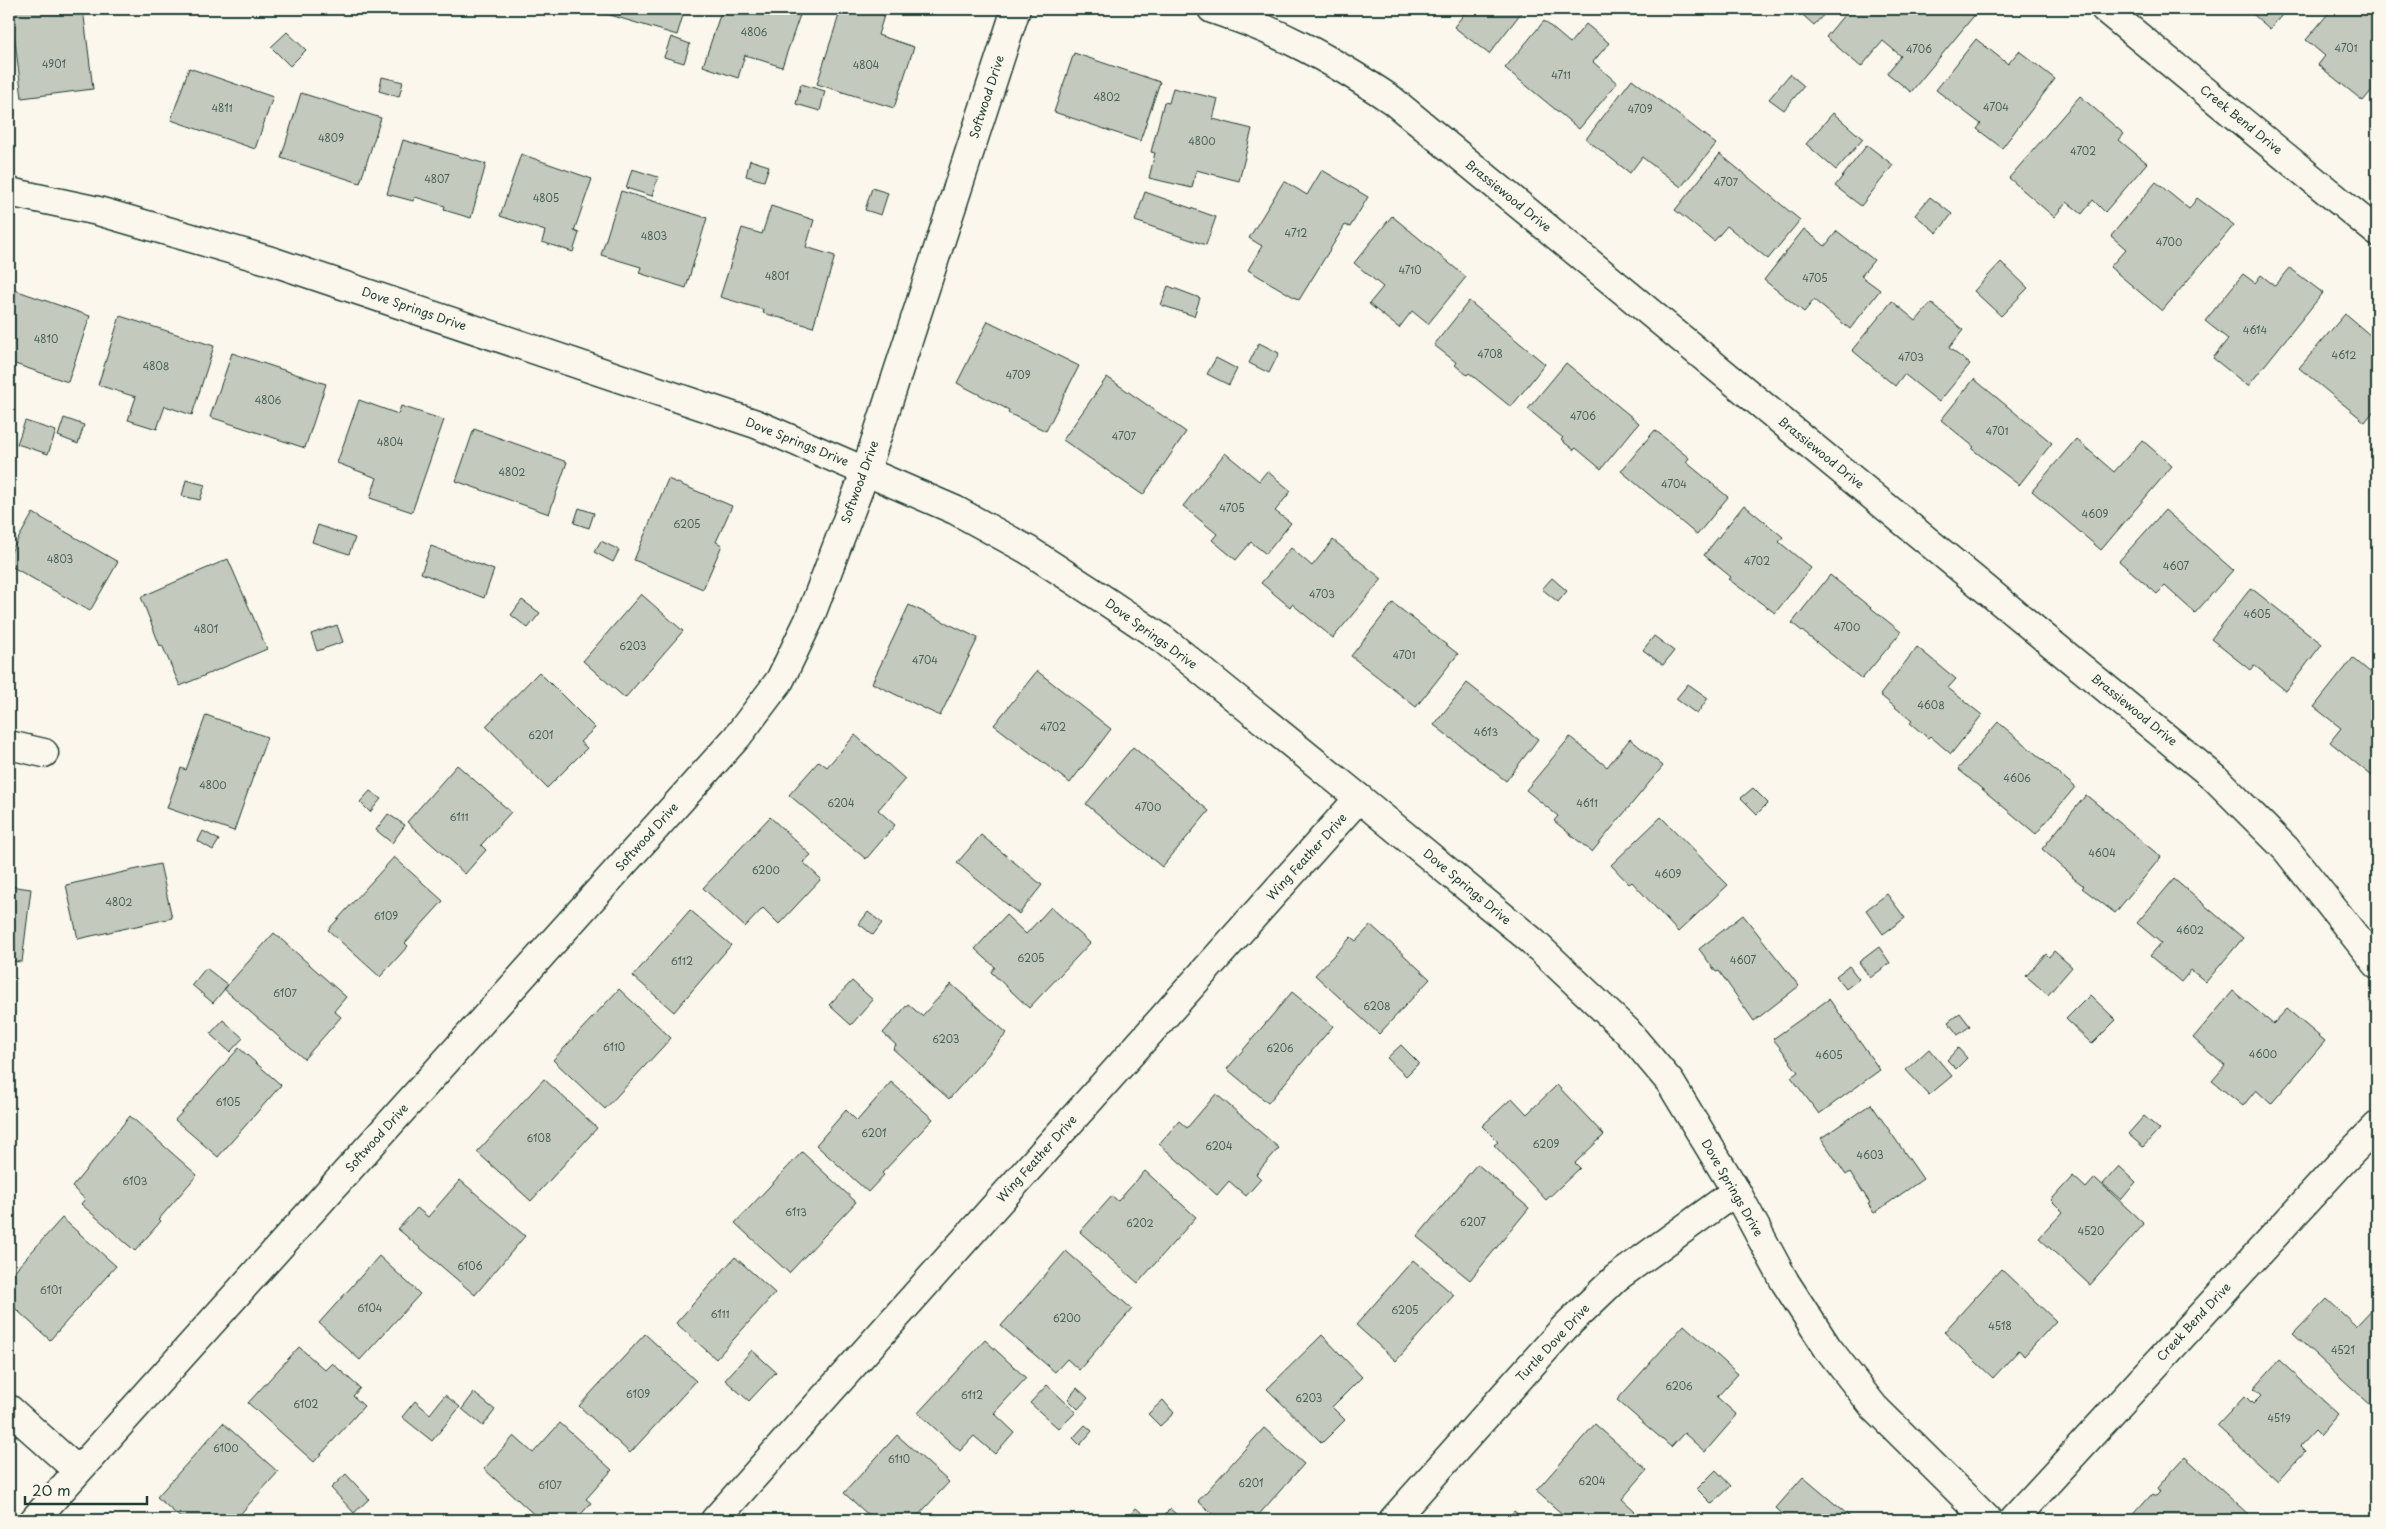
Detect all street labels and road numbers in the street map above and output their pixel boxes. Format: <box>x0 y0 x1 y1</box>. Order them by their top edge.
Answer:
street label: Softwood Drive <box>964 53 1008 141</box>
street label: Creek Bend Drive <box>2196 80 2287 159</box>
street label: Brassiewood Drive <box>1462 155 1556 236</box>
street label: Dove Springs Drive <box>359 282 469 334</box>
street label: Dove Springs Drive <box>743 412 852 470</box>
street label: Brassiewood Drive <box>1775 412 1869 493</box>
street label: Softwood Drive <box>836 438 882 526</box>
street label: Dove Springs Drive <box>1102 594 1201 673</box>
street label: Brassiewood Drive <box>2088 669 2182 750</box>
street label: Softwood Drive <box>611 798 682 875</box>
street label: Wing Feather Drive <box>1262 809 1350 904</box>
street label: Dove Springs Drive <box>1420 844 1516 928</box>
street label: Softwood Drive <box>341 1099 412 1176</box>
street label: Wing Feather Drive <box>992 1111 1080 1206</box>
street label: Dove Springs Drive <box>1698 1135 1768 1240</box>
street label: Creek Bend Drive <box>2152 1278 2235 1365</box>
street label: Turtle Dove Drive <box>1511 1299 1593 1385</box>

